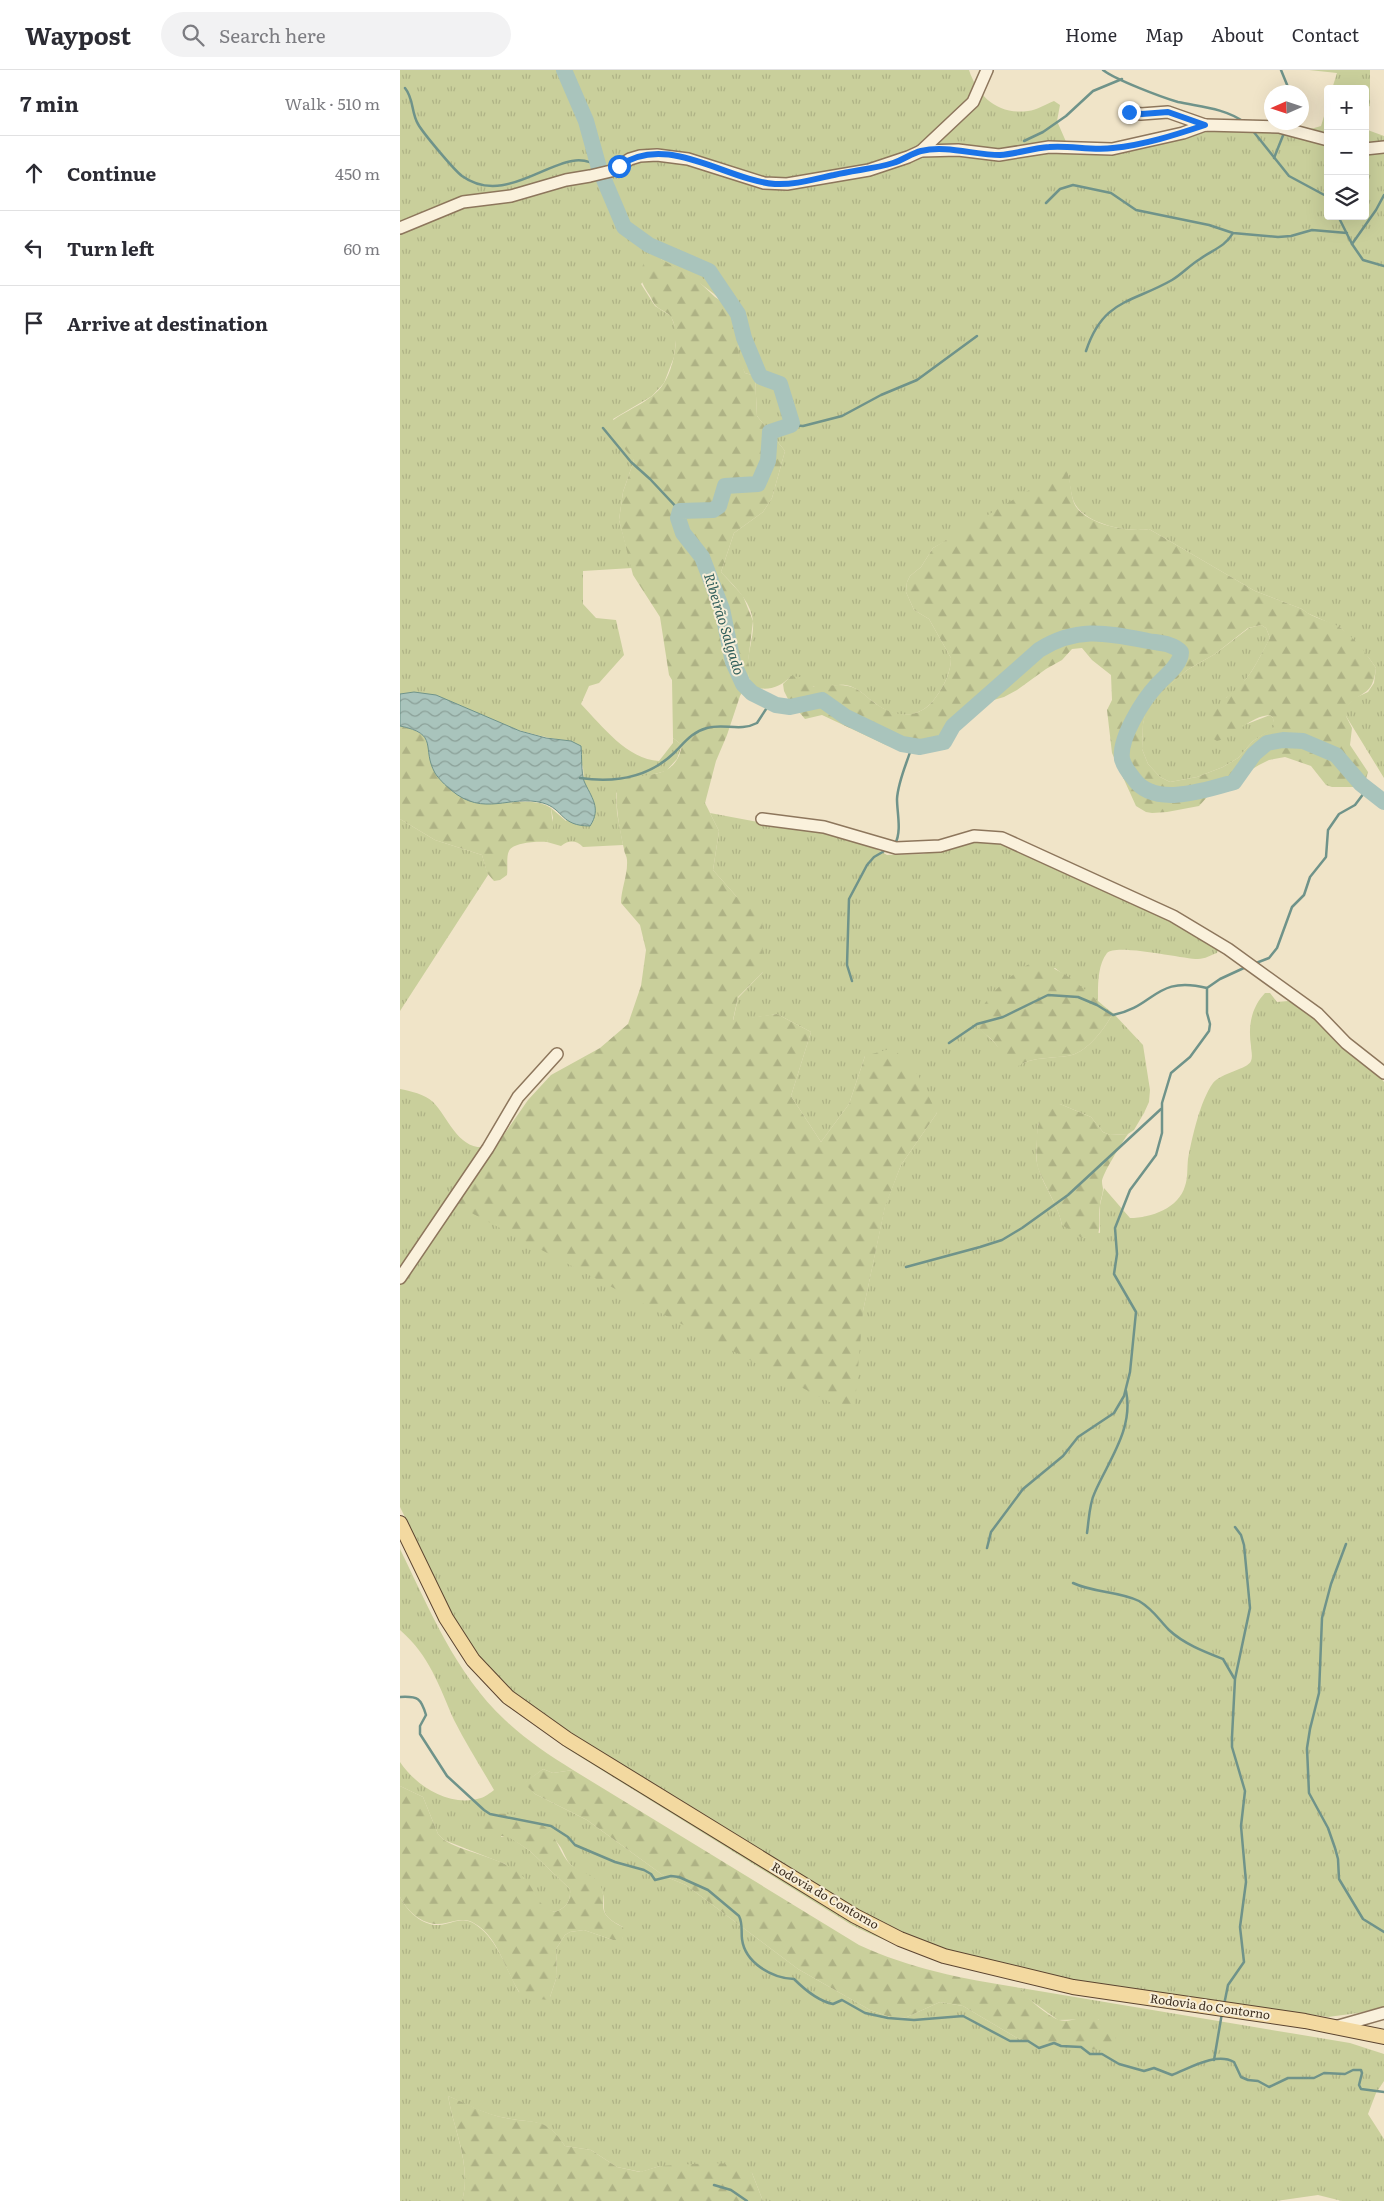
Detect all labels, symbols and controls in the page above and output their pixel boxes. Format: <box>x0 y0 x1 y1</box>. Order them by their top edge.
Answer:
search box <box>161 12 511 57</box>
text: Waypost <box>25 17 131 52</box>
icon: search <box>179 21 207 49</box>
text: Search here <box>219 21 326 49</box>
text: Home <box>1065 21 1117 48</box>
text: Map <box>1145 21 1183 48</box>
text: About <box>1211 21 1264 48</box>
text: Contact <box>1292 21 1359 48</box>
north arrow <box>1264 85 1309 130</box>
map controls <box>1324 85 1369 220</box>
button: + <box>1324 85 1369 130</box>
text: 7 min <box>20 87 79 118</box>
text: Walk · 510 m <box>285 91 380 115</box>
route end <box>1118 101 1141 124</box>
button: − <box>1324 130 1369 175</box>
route start <box>608 155 631 178</box>
icon: ahead <box>20 159 48 187</box>
text: Continue <box>67 159 156 187</box>
text: 450 m <box>335 161 380 185</box>
button: layers <box>1324 175 1369 220</box>
icon: left <box>20 234 48 262</box>
text: Turn left <box>67 234 154 262</box>
text: 60 m <box>343 236 380 260</box>
icon: arrive <box>20 309 48 337</box>
text: Arrive at destination <box>67 309 268 337</box>
water label: Ribeirão Salgado <box>700 570 750 677</box>
street label: Rodovia do Contorno <box>768 1857 883 1933</box>
street label: Rodovia do Contorno <box>1149 1989 1271 2023</box>

